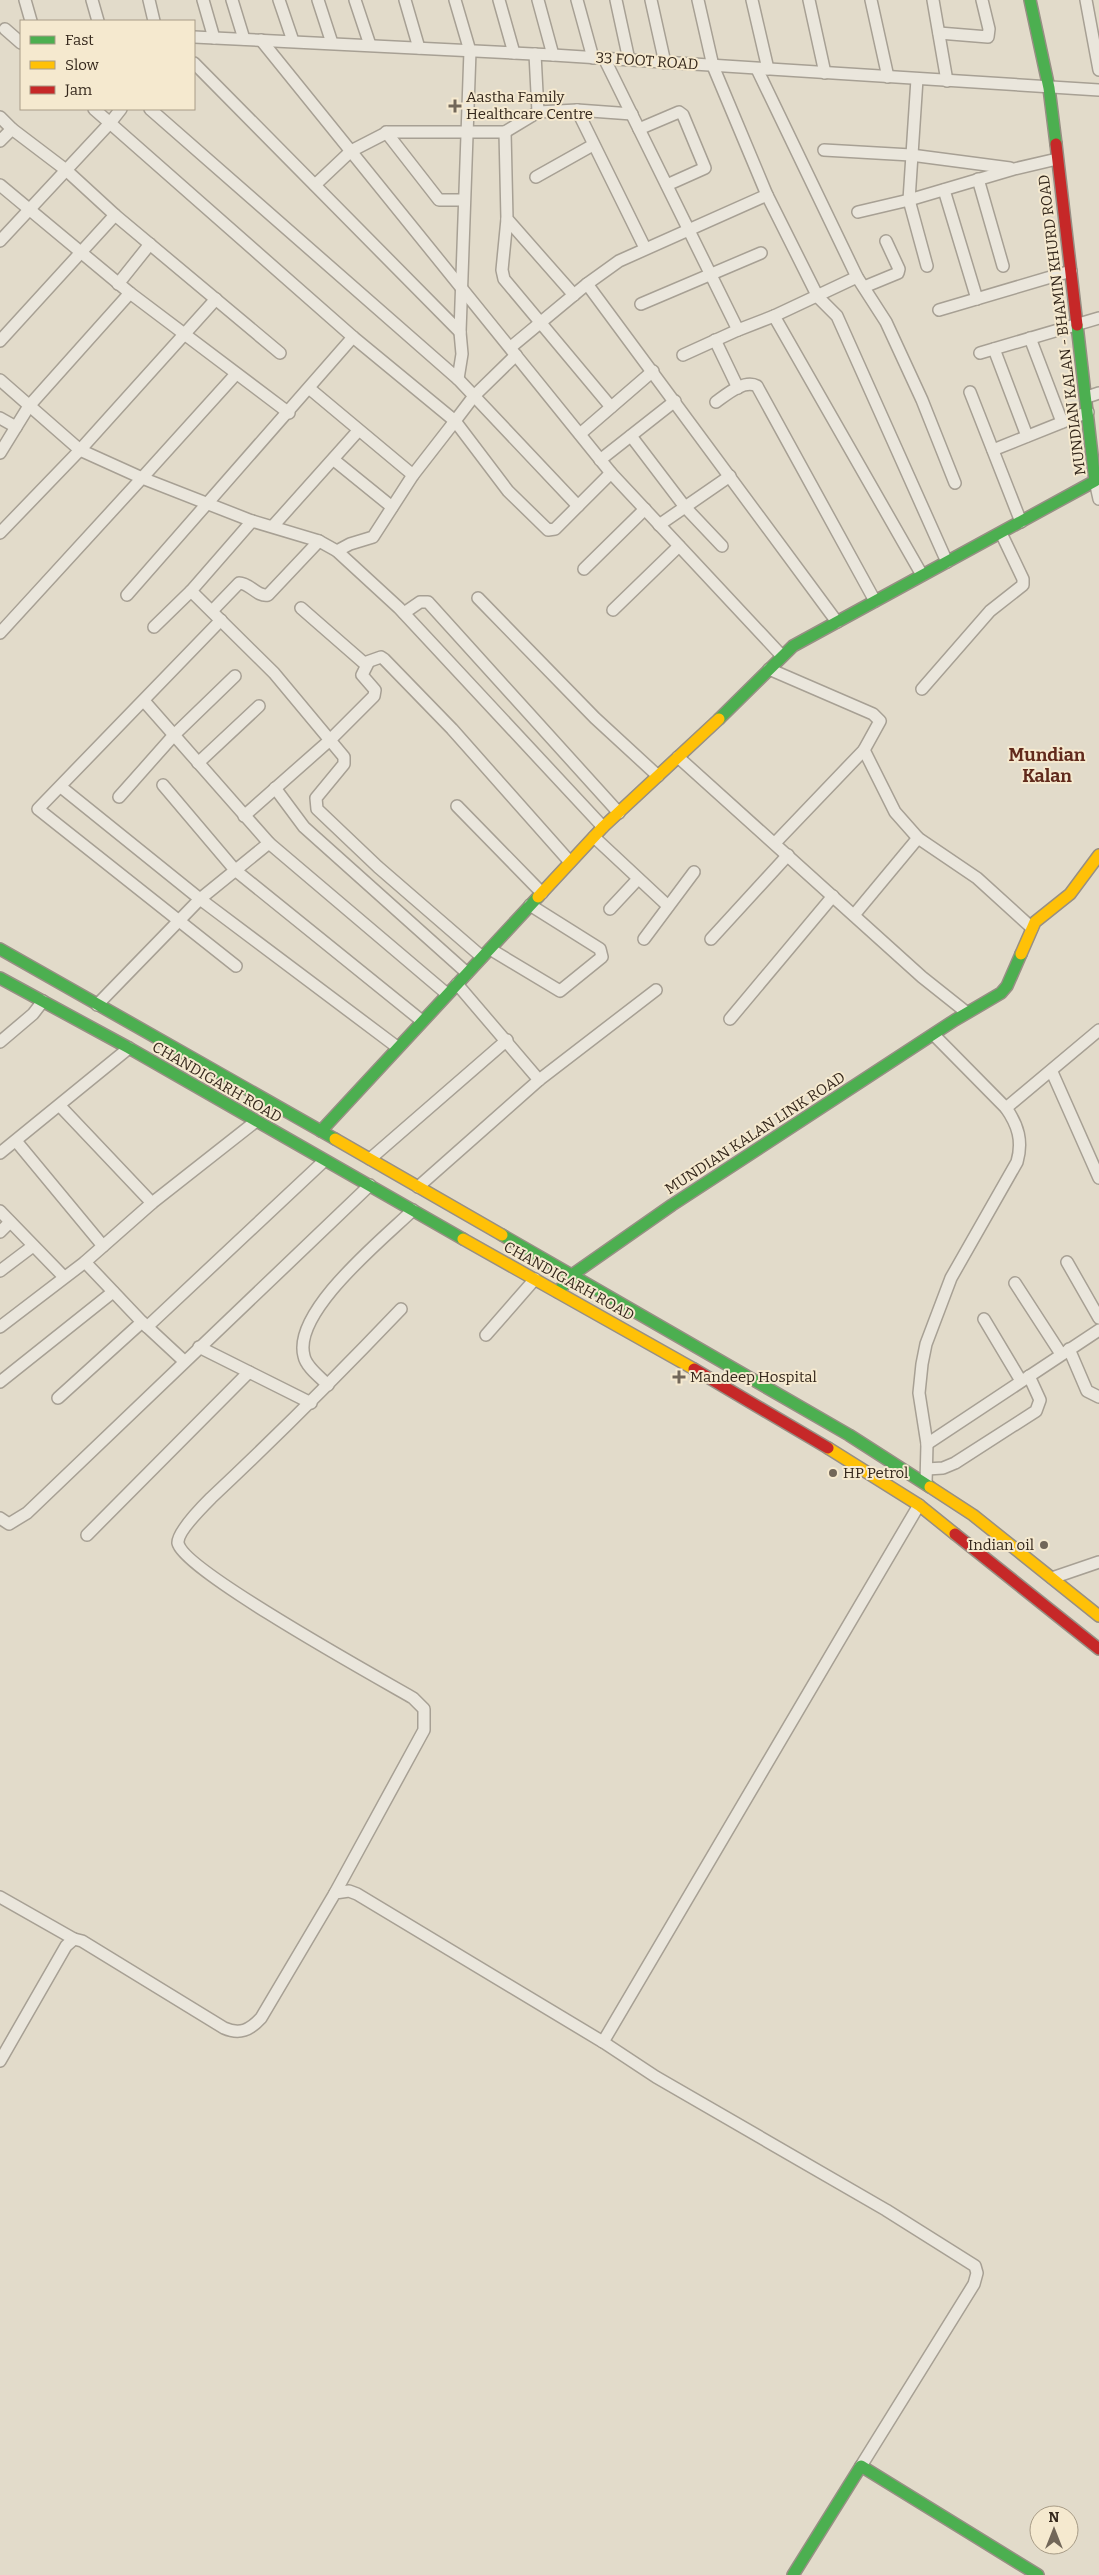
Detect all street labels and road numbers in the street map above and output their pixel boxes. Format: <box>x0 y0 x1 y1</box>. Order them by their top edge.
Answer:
street label: 33 FOOT ROAD <box>595 48 699 74</box>
street label: MUNDIAN KALAN - BHAMIN KHURD ROAD <box>1035 174 1089 476</box>
street label: CHANDIGARH ROAD <box>149 1038 285 1126</box>
street label: MUNDIAN KALAN LINK ROAD <box>662 1068 848 1198</box>
street label: CHANDIGARH ROAD <box>501 1238 637 1324</box>

